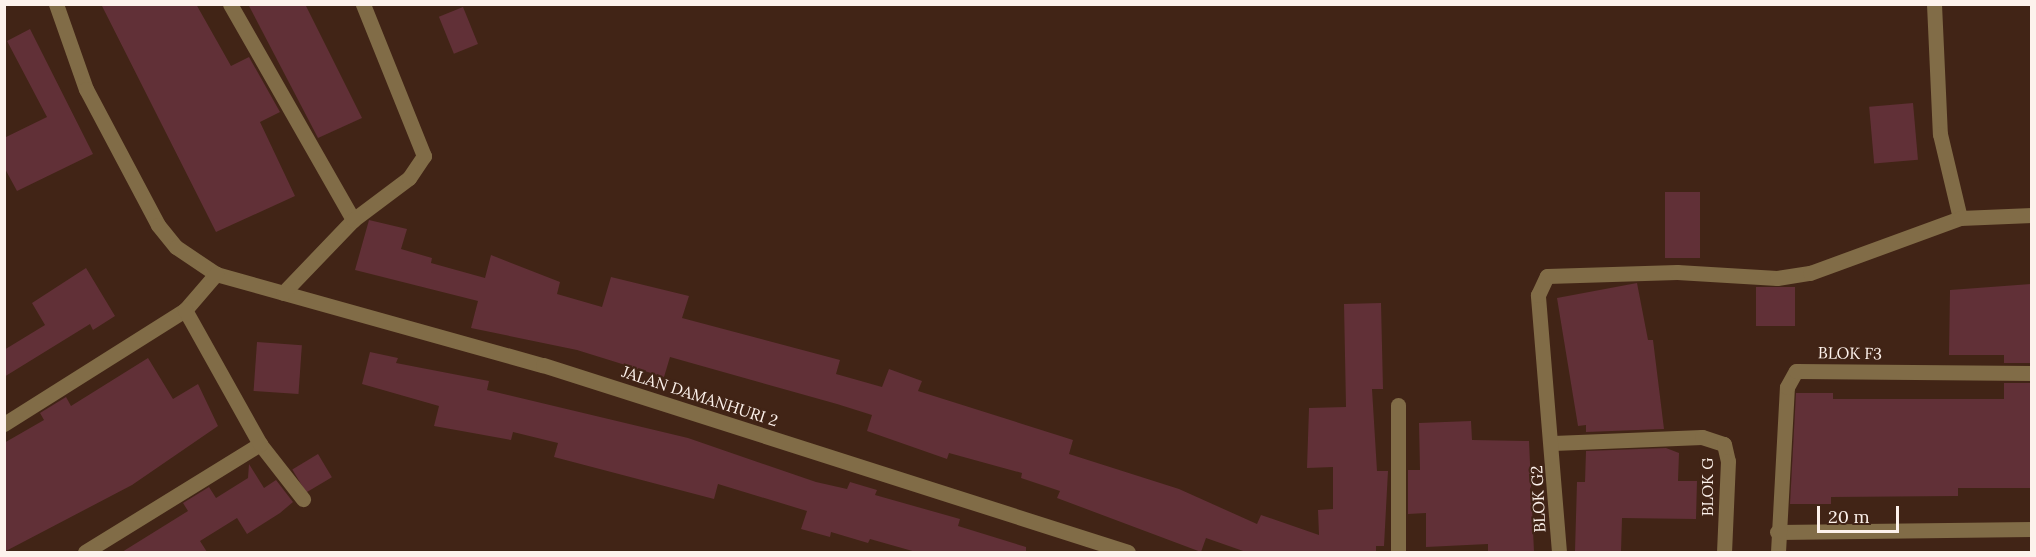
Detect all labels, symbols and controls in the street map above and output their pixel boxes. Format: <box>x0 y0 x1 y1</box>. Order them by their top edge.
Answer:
street label: BLOK F3 <box>1818 343 1882 363</box>
street label: JALAN DAMANHURI 2 <box>620 362 780 430</box>
street label: BLOK G <box>1697 458 1717 516</box>
street label: BLOK G2 <box>1527 465 1549 533</box>
scale bar <box>1820 494 1902 532</box>
text: 20 m <box>1828 505 1870 528</box>

